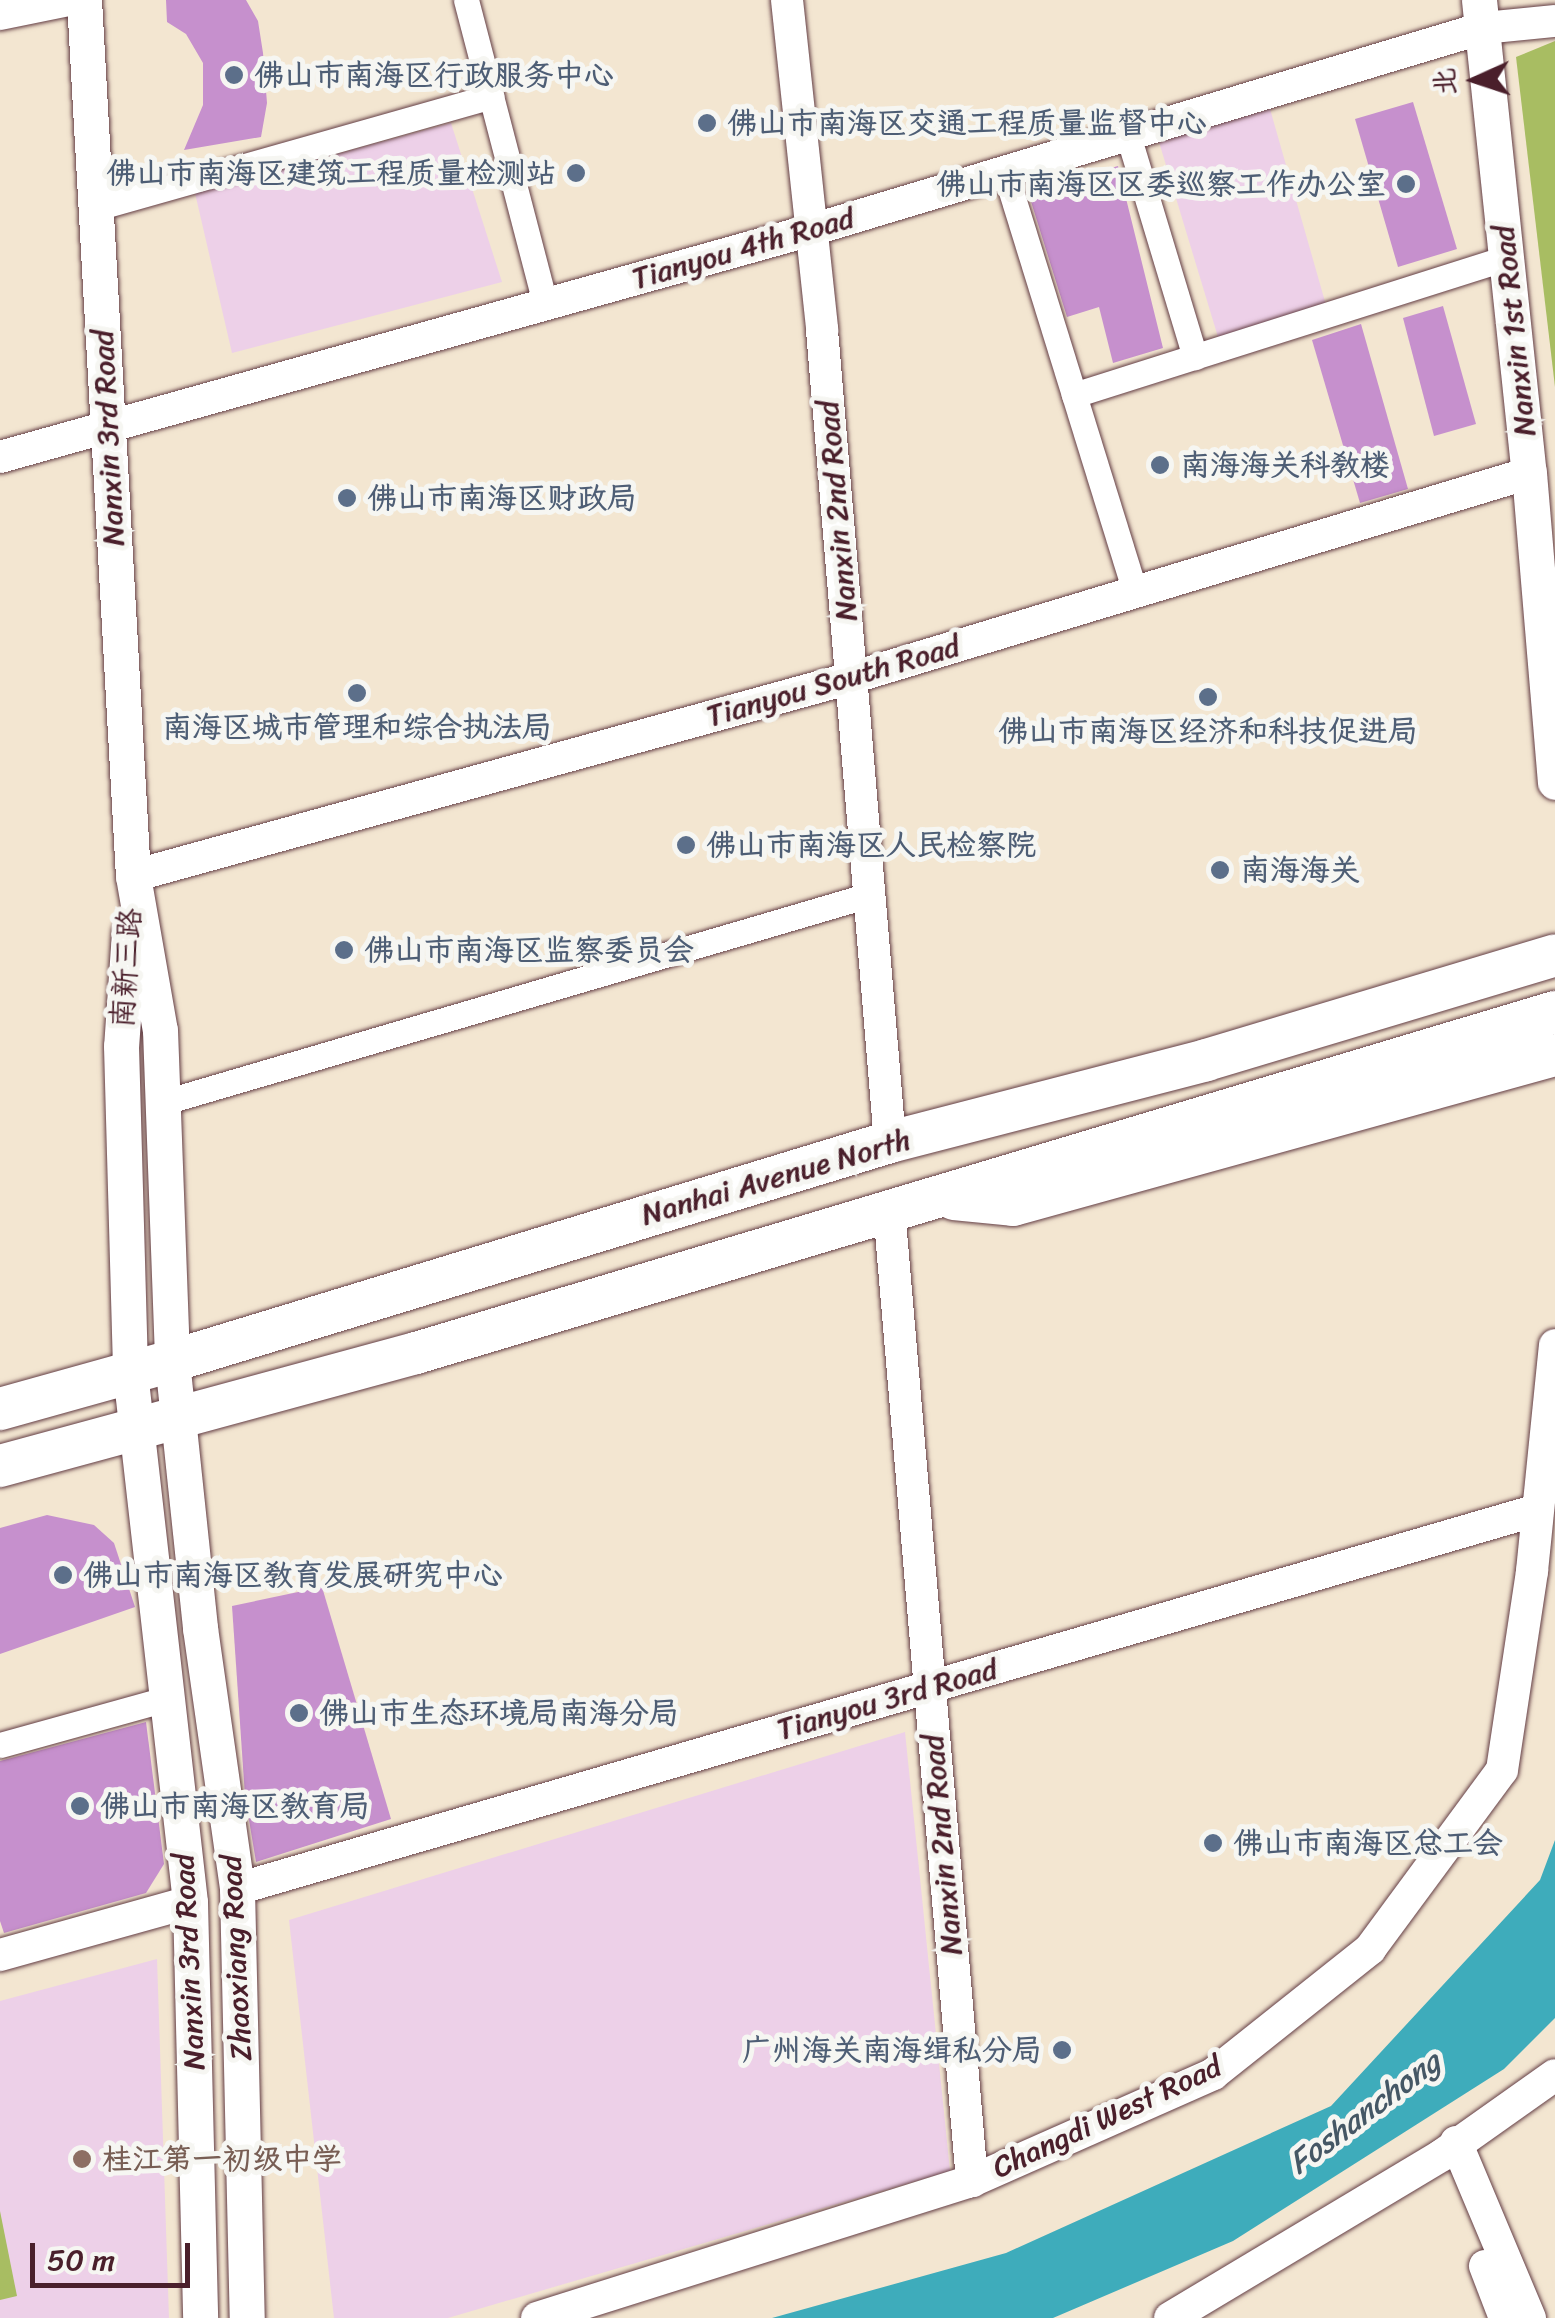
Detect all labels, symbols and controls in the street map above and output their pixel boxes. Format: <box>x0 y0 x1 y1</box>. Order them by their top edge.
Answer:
north arrow <box>1425 30 1525 130</box>
place label: 佛山市南海区行政服务中心 <box>254 57 614 93</box>
marker: 佛山市南海区行政服务中心 <box>223 64 245 86</box>
text: 北 <box>1419 66 1470 97</box>
place label: 佛山市南海区交通工程质量监督中心 <box>727 105 1207 141</box>
marker: 佛山市南海区交通工程质量监督中心 <box>696 112 718 134</box>
place label: 佛山市南海区建筑工程质量检测站 <box>106 155 556 191</box>
marker: 佛山市南海区建筑工程质量检测站 <box>565 162 587 184</box>
place label: 佛山市南海区区委巡察工作办公室 <box>936 166 1386 202</box>
marker: 佛山市南海区区委巡察工作办公室 <box>1395 173 1417 195</box>
street label: Tianyou 4th Road <box>627 199 859 297</box>
street label: Nanxin 1st Road <box>1485 224 1543 438</box>
street label: Nanxin 3rd Road <box>84 329 132 547</box>
street label: Nanxin 2nd Road <box>809 399 865 623</box>
place label: 南海海关科教楼 <box>1180 447 1390 483</box>
marker: 南海海关科教楼 <box>1149 454 1171 476</box>
place label: 佛山市南海区财政局 <box>367 480 637 516</box>
marker: 佛山市南海区财政局 <box>336 487 358 509</box>
street label: Tianyou South Road <box>702 628 964 734</box>
marker: 南海区城市管理和综合执法局 <box>346 682 368 704</box>
marker: 佛山市南海区经济和科技促进局 <box>1197 686 1219 708</box>
place label: 南海区城市管理和综合执法局 <box>162 709 552 745</box>
place label: 佛山市南海区经济和科技促进局 <box>998 713 1418 749</box>
place label: 佛山市南海区人民检察院 <box>706 827 1036 863</box>
marker: 佛山市南海区人民检察院 <box>675 834 697 856</box>
place label: 南海海关 <box>1240 852 1360 888</box>
marker: 南海海关 <box>1209 859 1231 881</box>
street label: 南新三路 <box>104 907 148 1029</box>
place label: 佛山市南海区监察委员会 <box>364 932 694 968</box>
marker: 佛山市南海区监察委员会 <box>333 939 355 961</box>
street label: Nanhai Avenue North <box>637 1121 915 1233</box>
place label: 佛山市南海区教育发展研究中心 <box>83 1557 503 1593</box>
marker: 佛山市南海区教育发展研究中心 <box>52 1564 74 1586</box>
street label: Tianyou 3rd Road <box>773 1650 1001 1748</box>
place label: 佛山市生态环境局南海分局 <box>319 1695 679 1731</box>
marker: 佛山市生态环境局南海分局 <box>288 1702 310 1724</box>
street label: Nanxin 2nd Road <box>914 1733 970 1957</box>
place label: 佛山市南海区教育局 <box>100 1788 370 1824</box>
marker: 佛山市南海区教育局 <box>69 1795 91 1817</box>
place label: 佛山市南海区总工会 <box>1233 1825 1503 1861</box>
marker: 佛山市南海区总工会 <box>1202 1832 1224 1854</box>
street label: Nanxin 3rd Road <box>165 1853 213 2071</box>
street label: Zhaoxiang Road <box>213 1854 259 2062</box>
place label: 广州海关南海缉私分局 <box>742 2032 1042 2068</box>
marker: 广州海关南海缉私分局 <box>1051 2039 1073 2061</box>
water label: Foshanchong <box>1281 2043 1449 2183</box>
street label: Changdi West Road <box>986 2048 1228 2186</box>
place label: 桂江第一初级中学 <box>102 2141 342 2177</box>
marker: 桂江第一初级中学 <box>71 2148 93 2170</box>
scale bar <box>35 2223 195 2285</box>
text: 50 m <box>47 2233 115 2287</box>

